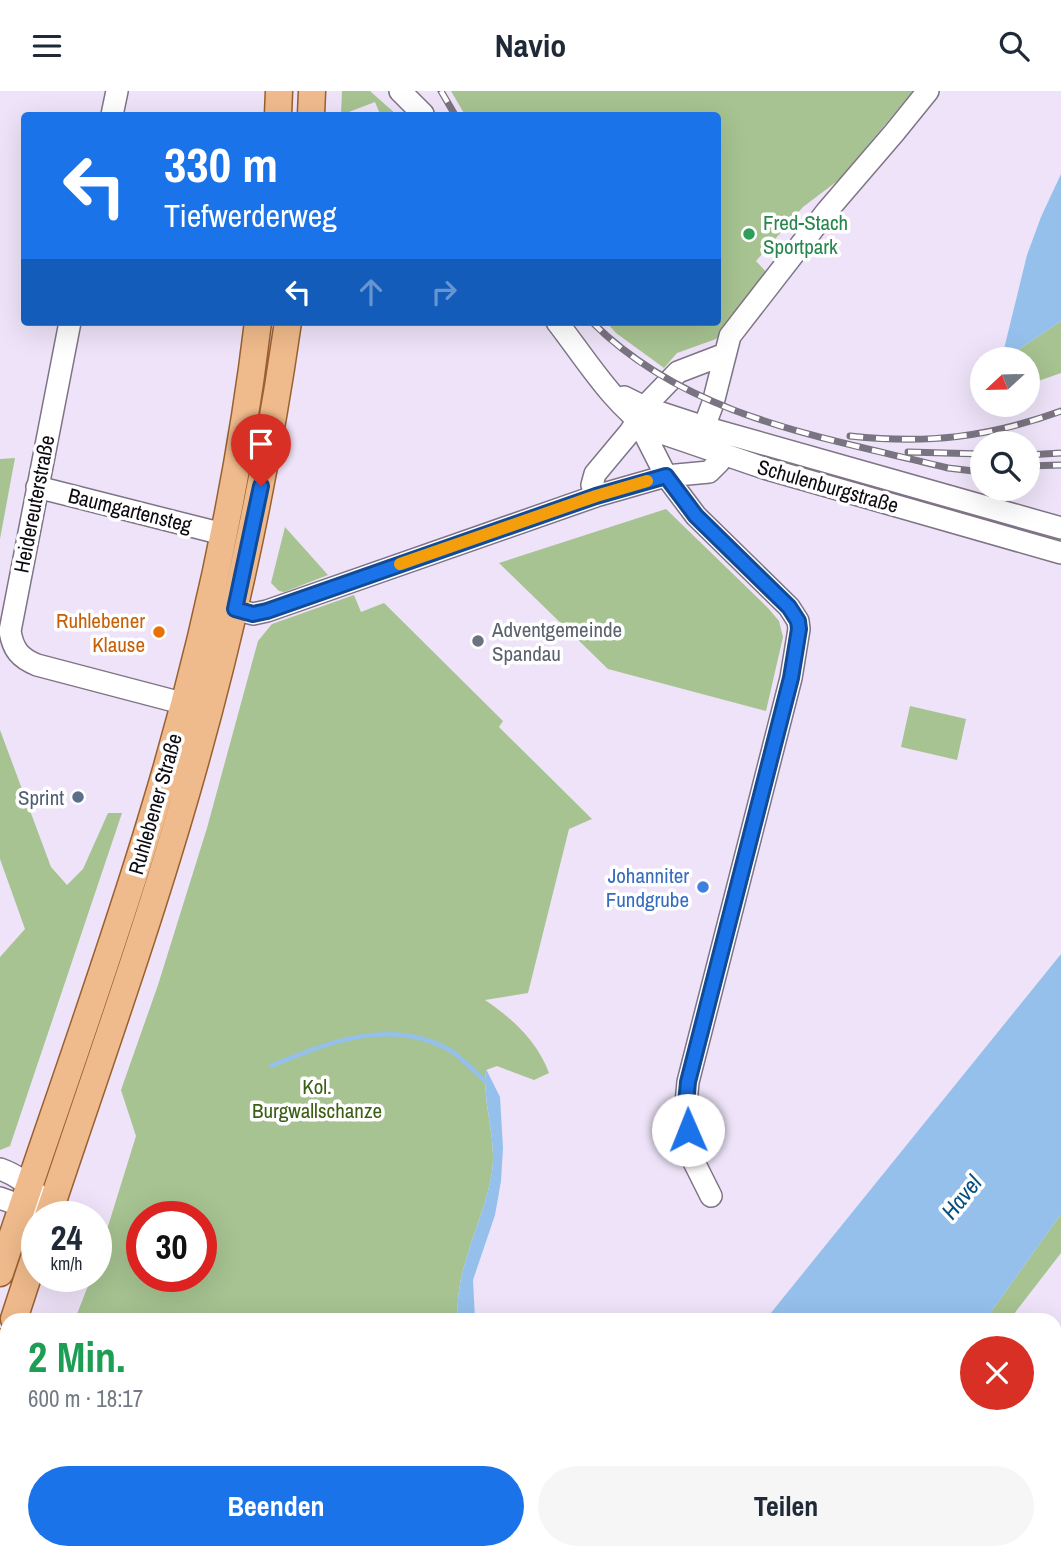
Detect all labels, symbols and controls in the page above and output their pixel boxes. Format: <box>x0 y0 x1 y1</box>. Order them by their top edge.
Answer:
text: Navio <box>495 24 566 67</box>
icon: menu <box>28 27 66 65</box>
icon: search <box>995 27 1033 65</box>
text: 330 m <box>164 131 278 197</box>
icon: left <box>49 140 140 231</box>
text: Tiefwerderweg <box>164 194 337 237</box>
place label: Fred-Stach Sportpark <box>763 208 848 261</box>
marker: Fred-Stach Sportpark <box>741 226 757 242</box>
icon: left <box>279 273 317 311</box>
icon: ahead <box>352 273 390 311</box>
icon: right <box>425 273 463 311</box>
north arrow <box>970 347 1040 417</box>
map controls <box>970 347 1040 501</box>
pin <box>231 414 291 486</box>
icon: arrive <box>242 425 280 463</box>
button: search <box>970 431 1040 501</box>
street label: Heidereuterstraße <box>6 433 62 575</box>
street label: Schulenburgstraße <box>754 452 902 520</box>
street label: Baumgartensteg <box>65 481 195 539</box>
place label: Ruhlebener Klause <box>56 606 145 659</box>
place label: Adventgemeinde Spandau <box>491 615 622 668</box>
marker: Ruhlebener Klause <box>151 624 167 640</box>
marker: Adventgemeinde Spandau <box>470 633 486 649</box>
street label: Ruhlebener Straße <box>121 730 189 878</box>
place label: Sprint <box>18 783 64 812</box>
marker: Sprint <box>70 789 86 805</box>
place label: Johanniter Fundgrube <box>606 861 689 914</box>
marker: Johanniter Fundgrube <box>695 879 711 895</box>
park label: Kol. Burgwallschanze <box>252 1072 382 1125</box>
position arrow <box>651 1093 725 1167</box>
water label: Havel <box>934 1168 989 1225</box>
speed limit sign: 30 <box>126 1201 217 1292</box>
text: 24 <box>51 1214 82 1261</box>
text: km/h <box>51 1251 83 1276</box>
text: 2 Min. <box>28 1329 126 1385</box>
button: close <box>960 1336 1034 1410</box>
text: 600 m · 18:17 <box>28 1383 143 1414</box>
button: Beenden <box>28 1466 524 1546</box>
button: Teilen <box>538 1466 1034 1546</box>

